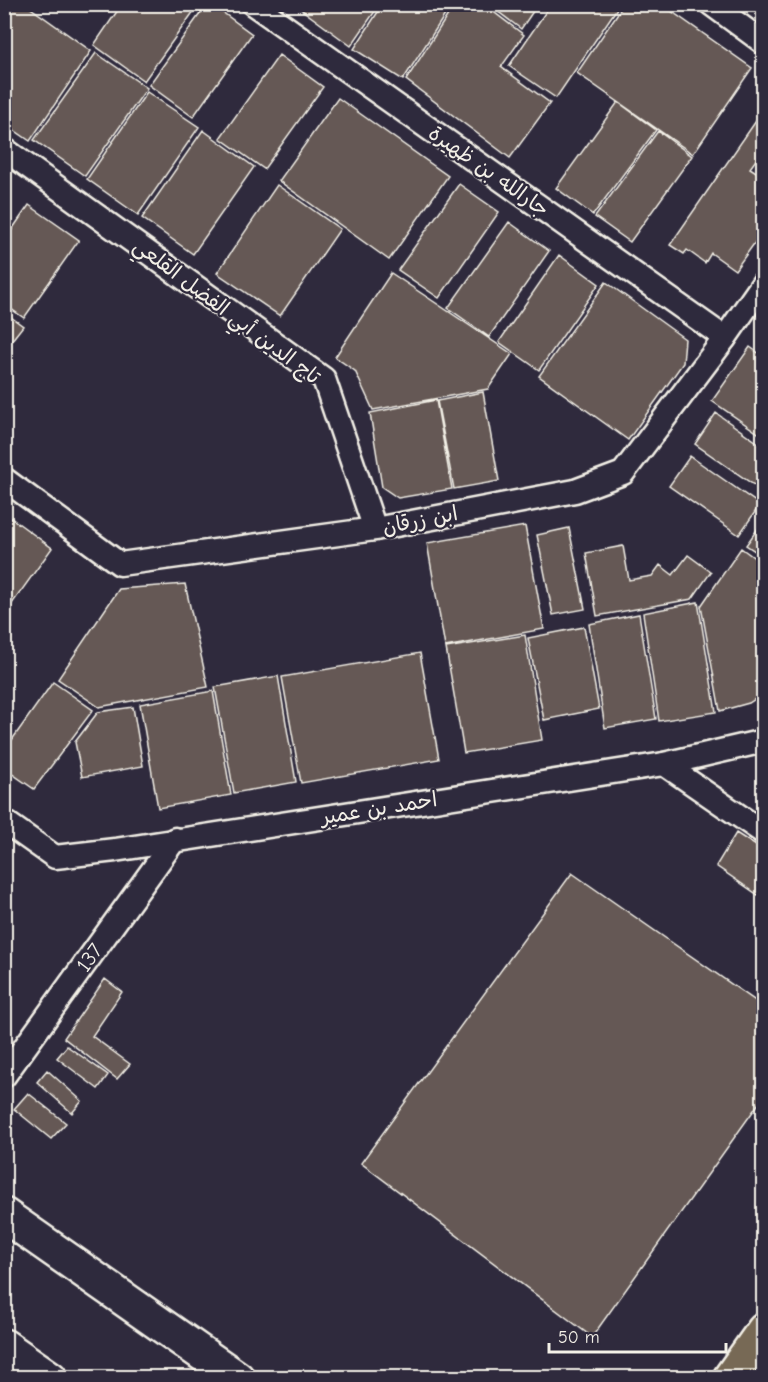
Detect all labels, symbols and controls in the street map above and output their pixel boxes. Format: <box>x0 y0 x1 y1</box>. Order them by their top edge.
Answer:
street label: جارالله بن ظهيرة <box>424 121 554 222</box>
street label: تاج الدين أبي الفضل القلعي <box>125 233 326 395</box>
street label: ابن زرقان <box>380 501 460 540</box>
street label: احمد بن عمير <box>317 787 439 830</box>
street label: 137 <box>71 939 108 976</box>
scale bar <box>549 1316 726 1354</box>
text: 50 m <box>558 1327 600 1348</box>

